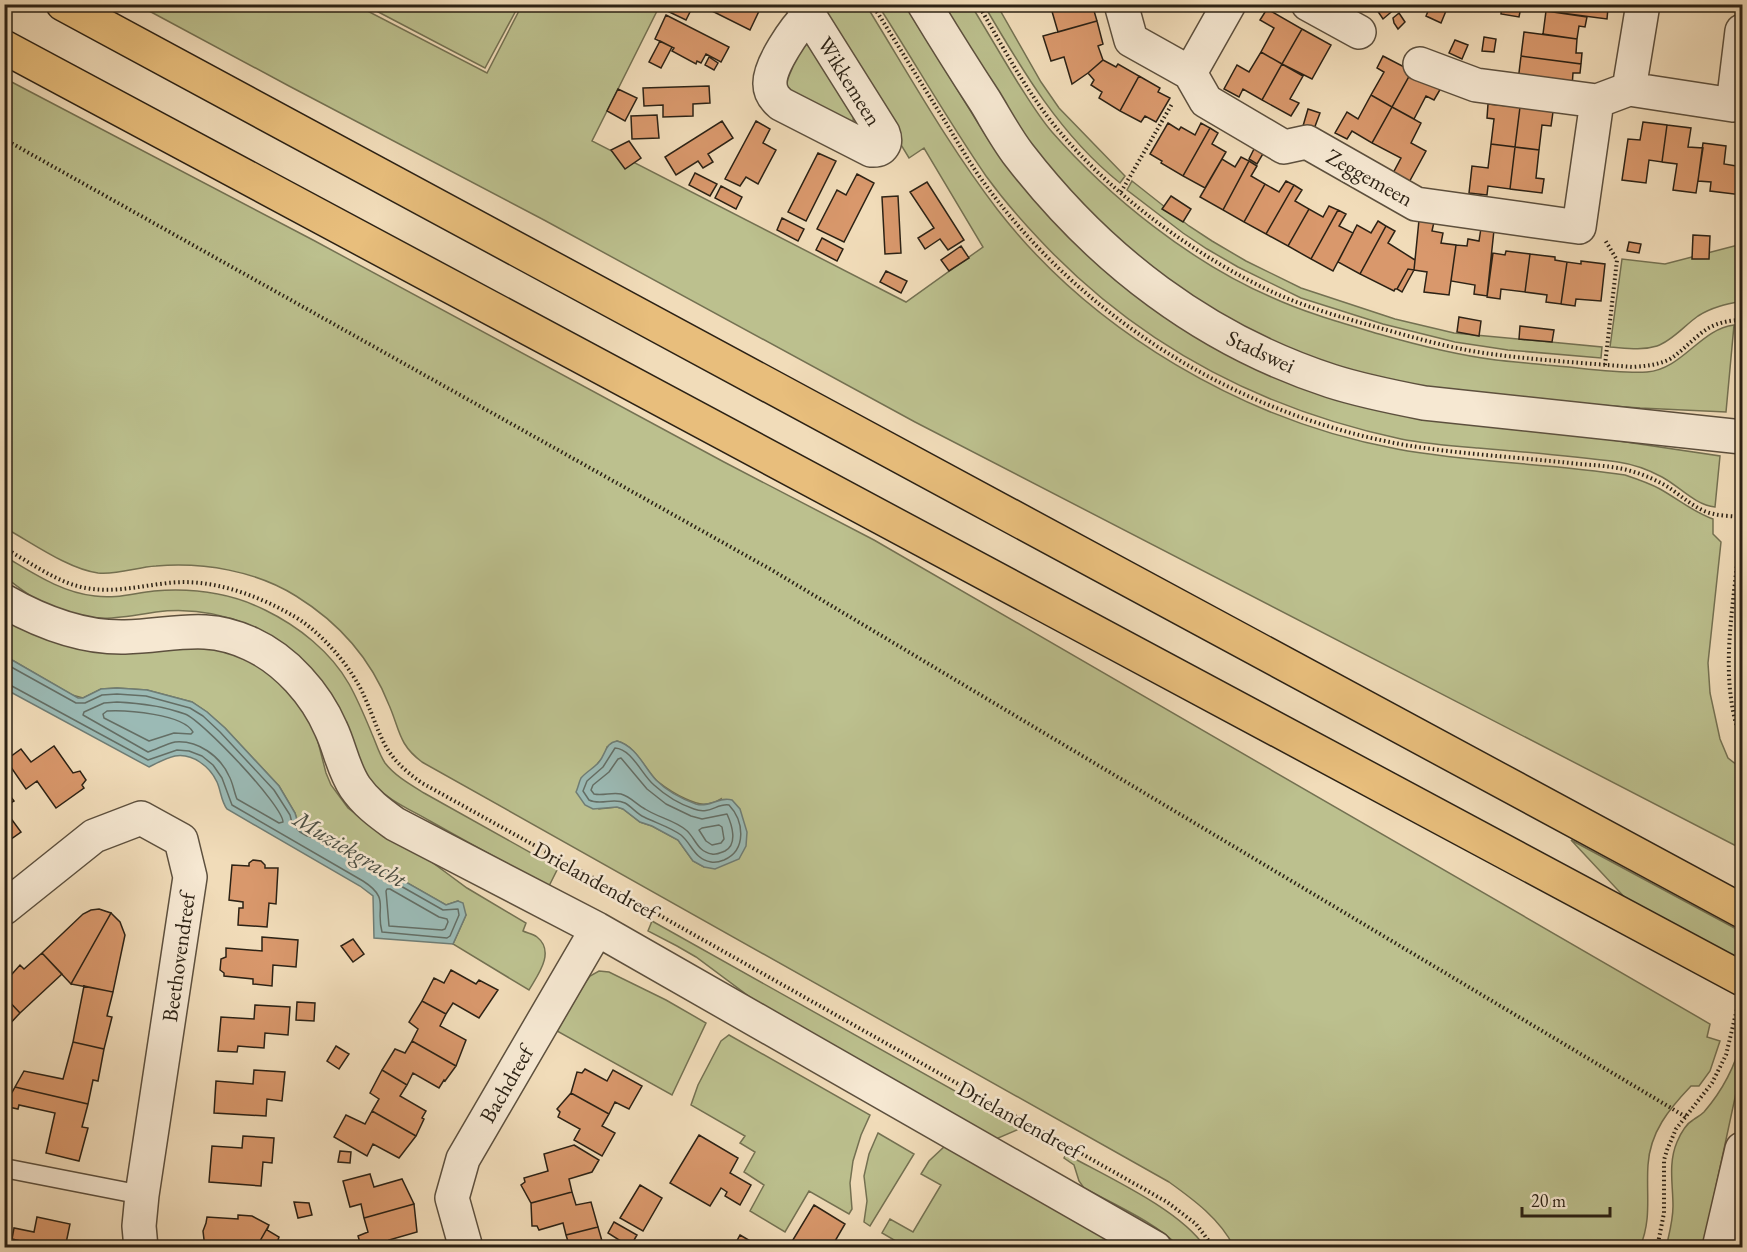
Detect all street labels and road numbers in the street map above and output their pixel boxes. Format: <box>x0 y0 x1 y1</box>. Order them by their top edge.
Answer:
street label: Wikkemeen <box>811 31 889 132</box>
street label: Zeggemeen <box>1321 142 1419 213</box>
street label: Stadswei <box>1222 323 1300 380</box>
street label: Drielandendreef <box>529 834 665 928</box>
street label: Beethovendreef <box>155 888 202 1024</box>
street label: Bachdreef <box>473 1038 542 1128</box>
street label: Drielandendreef <box>953 1073 1089 1167</box>

